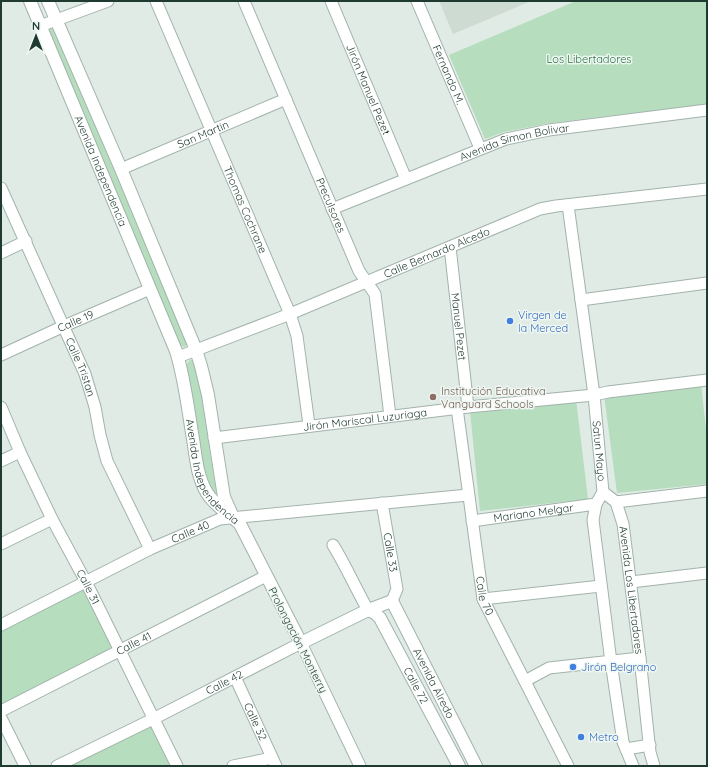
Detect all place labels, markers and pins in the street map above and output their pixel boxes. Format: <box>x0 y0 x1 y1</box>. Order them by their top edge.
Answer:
place label: Virgen de la Merced <box>518 308 568 335</box>
marker: Virgen de la Merced <box>505 316 515 326</box>
place label: Institución Educativa Vanguard Schools <box>441 384 546 411</box>
marker: Institución Educativa Vanguard Schools <box>428 392 438 402</box>
place label: Jirón Belgrano <box>581 660 657 674</box>
marker: Jirón Belgrano <box>568 662 578 672</box>
place label: Metro <box>589 730 619 744</box>
marker: Metro <box>576 732 586 742</box>

